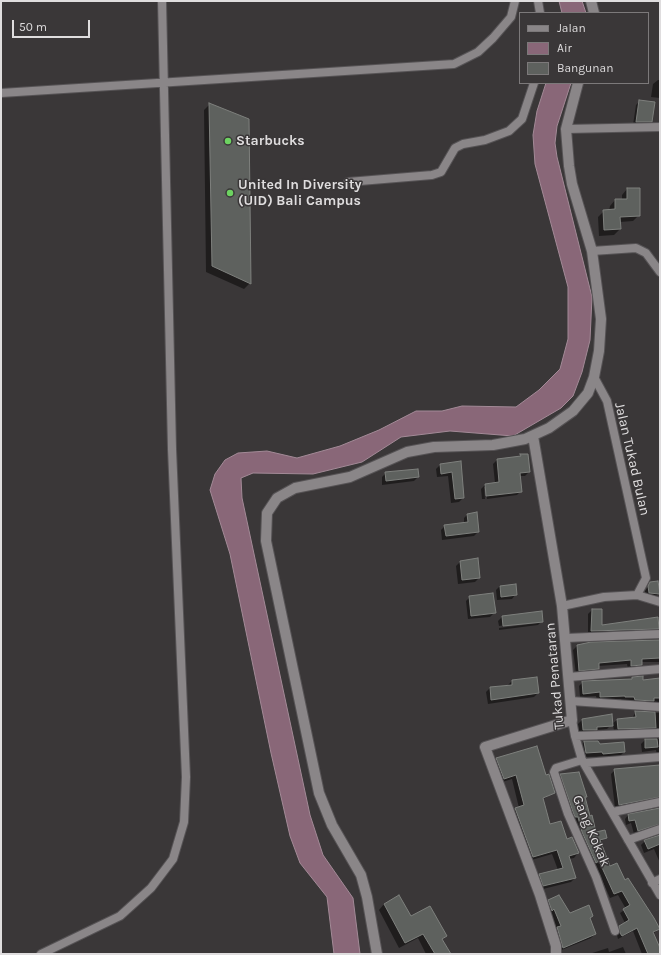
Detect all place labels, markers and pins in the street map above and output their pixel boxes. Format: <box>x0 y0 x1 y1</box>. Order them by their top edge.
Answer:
place label: Starbucks <box>236 133 305 149</box>
marker: Starbucks <box>223 136 233 146</box>
place label: United In Diversity (UID) Bali Campus <box>238 177 362 210</box>
marker: United In Diversity (UID) Bali Campus <box>225 188 235 198</box>

